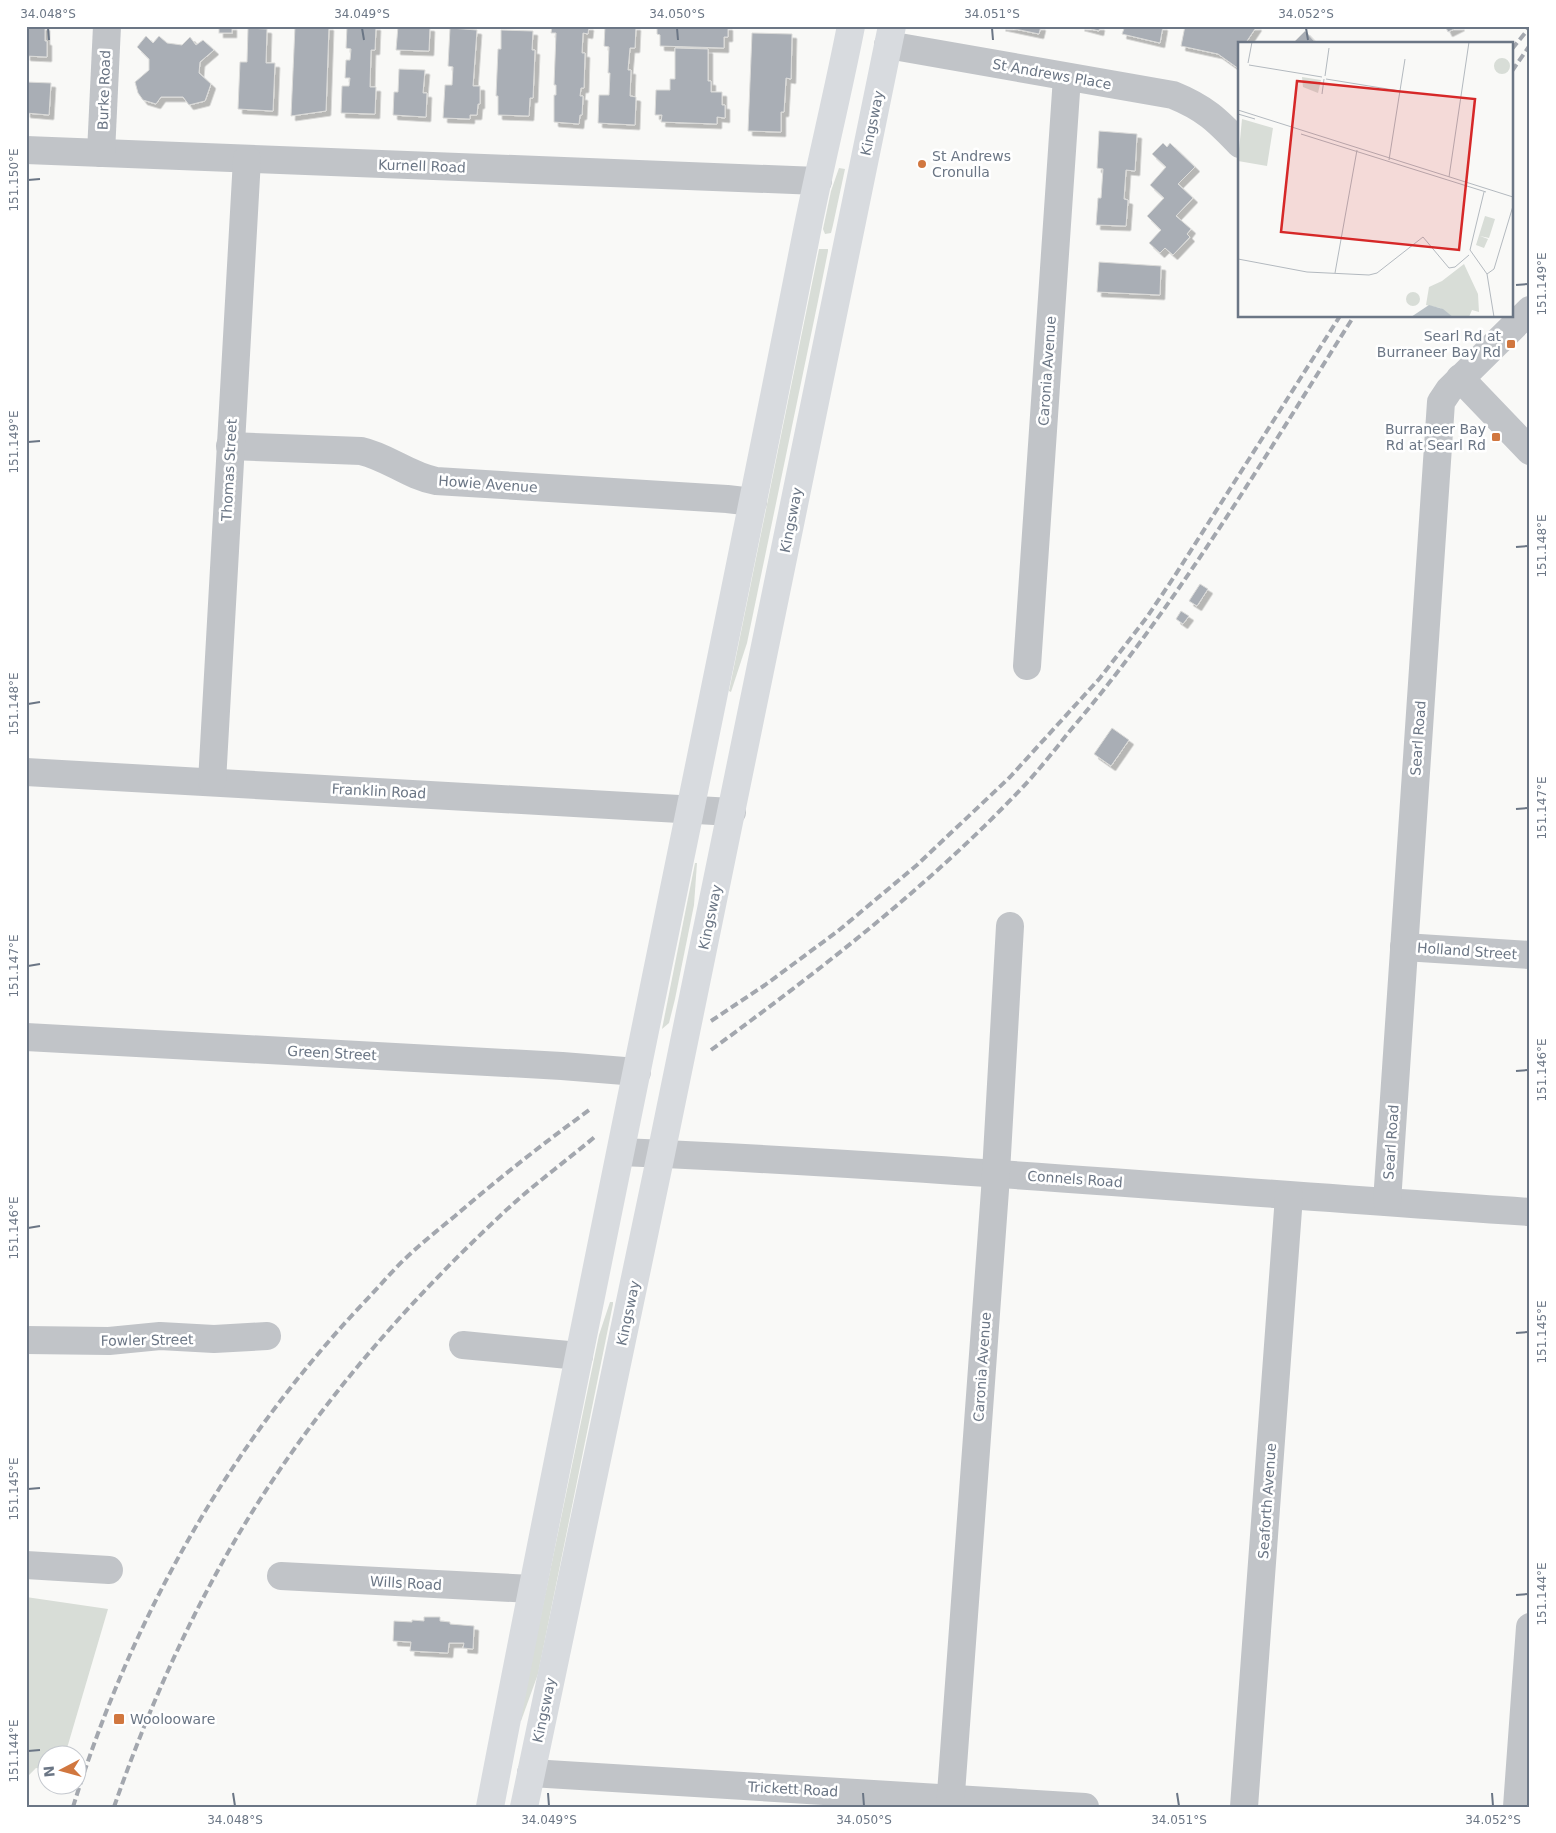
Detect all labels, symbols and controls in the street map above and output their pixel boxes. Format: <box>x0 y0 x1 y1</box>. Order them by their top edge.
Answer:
text: 34.048°S <box>20 7 76 21</box>
text: 34.049°S <box>334 7 390 21</box>
text: 34.050°S <box>649 7 705 21</box>
text: 34.051°S <box>964 7 1020 21</box>
text: 34.052°S <box>1278 7 1334 21</box>
inset map <box>1238 42 1514 318</box>
street label: Burke Road <box>95 50 113 130</box>
street label: St Andrews Place <box>991 56 1113 92</box>
street label: Kingsway <box>857 89 887 157</box>
text: 151.150°E <box>7 148 21 212</box>
place label: St Andrews Cronulla <box>932 148 1011 180</box>
street label: Kurnell Road <box>378 156 466 176</box>
marker: St Andrews Cronulla <box>916 158 928 170</box>
text: 151.149°E <box>1535 252 1549 316</box>
street label: Caronia Avenue <box>1035 315 1059 427</box>
place label: Searl Rd at Burraneer Bay Rd <box>1377 328 1502 360</box>
marker: Searl Rd at Burraneer Bay Rd <box>1505 338 1517 350</box>
text: 151.149°E <box>7 410 21 474</box>
street label: Thomas Street <box>218 418 240 523</box>
place label: Burraneer Bay Rd at Searl Rd <box>1385 421 1486 453</box>
marker: Burraneer Bay Rd at Searl Rd <box>1490 431 1502 443</box>
street label: Howie Avenue <box>438 473 538 495</box>
street label: Kingsway <box>777 486 805 554</box>
text: 151.148°E <box>1535 514 1549 578</box>
text: 151.148°E <box>7 672 21 736</box>
street label: Searl Road <box>1407 700 1429 776</box>
text: 151.147°E <box>1535 776 1549 840</box>
street label: Franklin Road <box>331 781 427 801</box>
street label: Kingsway <box>695 883 725 951</box>
text: 151.147°E <box>7 934 21 998</box>
street label: Holland Street <box>1416 940 1518 963</box>
text: 151.146°E <box>1535 1038 1549 1102</box>
street label: Green Street <box>287 1043 378 1063</box>
street label: Searl Road <box>1380 1104 1402 1180</box>
street label: Connels Road <box>1027 1168 1123 1190</box>
text: 151.146°E <box>7 1196 21 1260</box>
street label: Kingsway <box>613 1279 643 1347</box>
text: 151.145°E <box>1535 1300 1549 1364</box>
street label: Caronia Avenue <box>970 1311 994 1423</box>
street label: Fowler Street <box>100 1331 194 1349</box>
street label: Seaforth Avenue <box>1255 1443 1279 1559</box>
text: 151.145°E <box>7 1457 21 1521</box>
text: 151.144°E <box>1535 1562 1549 1626</box>
street label: Wills Road <box>370 1573 442 1593</box>
street label: Kingsway <box>529 1676 559 1744</box>
place label: Woolooware <box>130 1711 215 1727</box>
marker: Woolooware <box>112 1712 126 1726</box>
text: 151.144°E <box>7 1719 21 1783</box>
north arrow <box>38 1746 88 1796</box>
text: N <box>41 1765 58 1778</box>
street label: Trickett Road <box>746 1779 839 1799</box>
text: 34.048°S <box>207 1813 263 1827</box>
text: 34.049°S <box>521 1813 577 1827</box>
text: 34.050°S <box>836 1813 892 1827</box>
text: 34.051°S <box>1151 1813 1207 1827</box>
text: 34.052°S <box>1465 1813 1521 1827</box>

